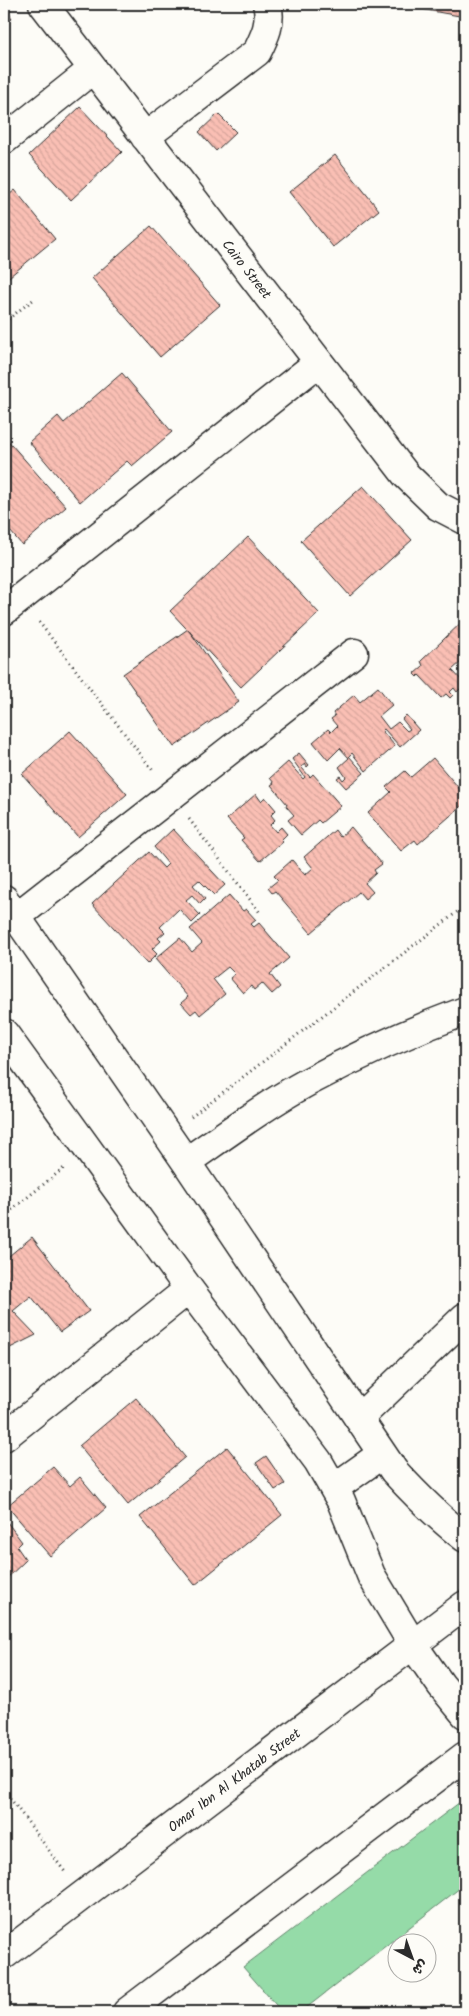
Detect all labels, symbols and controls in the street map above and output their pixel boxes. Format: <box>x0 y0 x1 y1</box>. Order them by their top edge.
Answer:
street label: Cairo Street <box>216 235 277 305</box>
street label: Omar Ibn Al Khatab Street <box>163 1723 306 1838</box>
north arrow <box>386 1934 436 1984</box>
text: ش <box>407 1954 433 1980</box>

